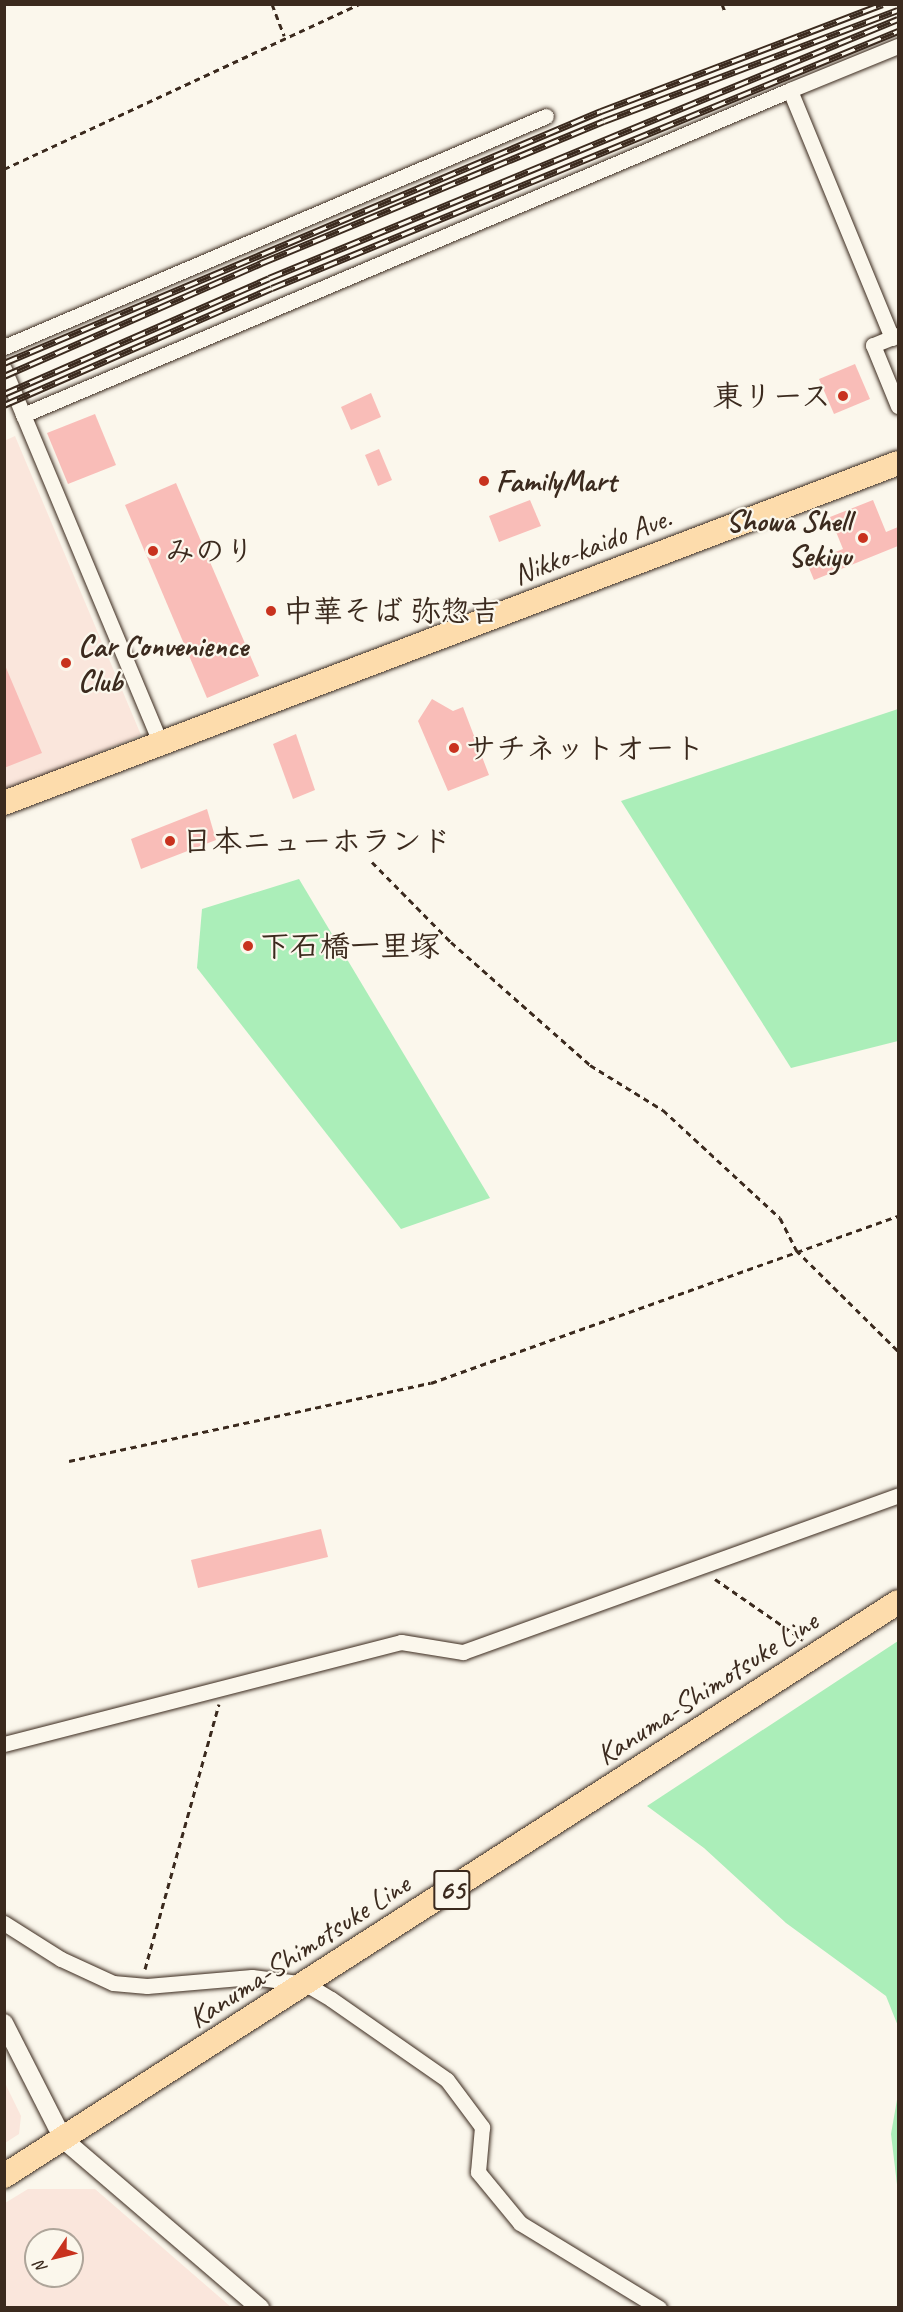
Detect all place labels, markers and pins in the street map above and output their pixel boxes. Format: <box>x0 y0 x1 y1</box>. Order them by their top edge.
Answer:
place label: 東リース <box>711 378 831 414</box>
marker: 東リース <box>836 389 850 403</box>
place label: FamilyMart <box>496 463 616 499</box>
marker: FamilyMart <box>477 474 491 488</box>
place label: Showa Shell Sekiyu <box>725 503 851 574</box>
marker: Showa Shell Sekiyu <box>856 531 870 545</box>
place label: みのり <box>165 533 255 569</box>
marker: みのり <box>146 544 160 558</box>
place label: 中華そば 弥惣吉 <box>283 593 500 629</box>
marker: 中華そば 弥惣吉 <box>264 604 278 618</box>
place label: Car Convenience Club <box>78 628 247 698</box>
marker: Car Convenience Club <box>59 656 73 670</box>
place label: サチネットオート <box>466 730 706 766</box>
marker: サチネットオート <box>447 741 461 755</box>
place label: 日本ニューホランド <box>182 823 451 859</box>
marker: 日本ニューホランド <box>163 834 177 848</box>
place label: 下石橋一里塚 <box>260 928 440 964</box>
marker: 下石橋一里塚 <box>241 939 255 953</box>

